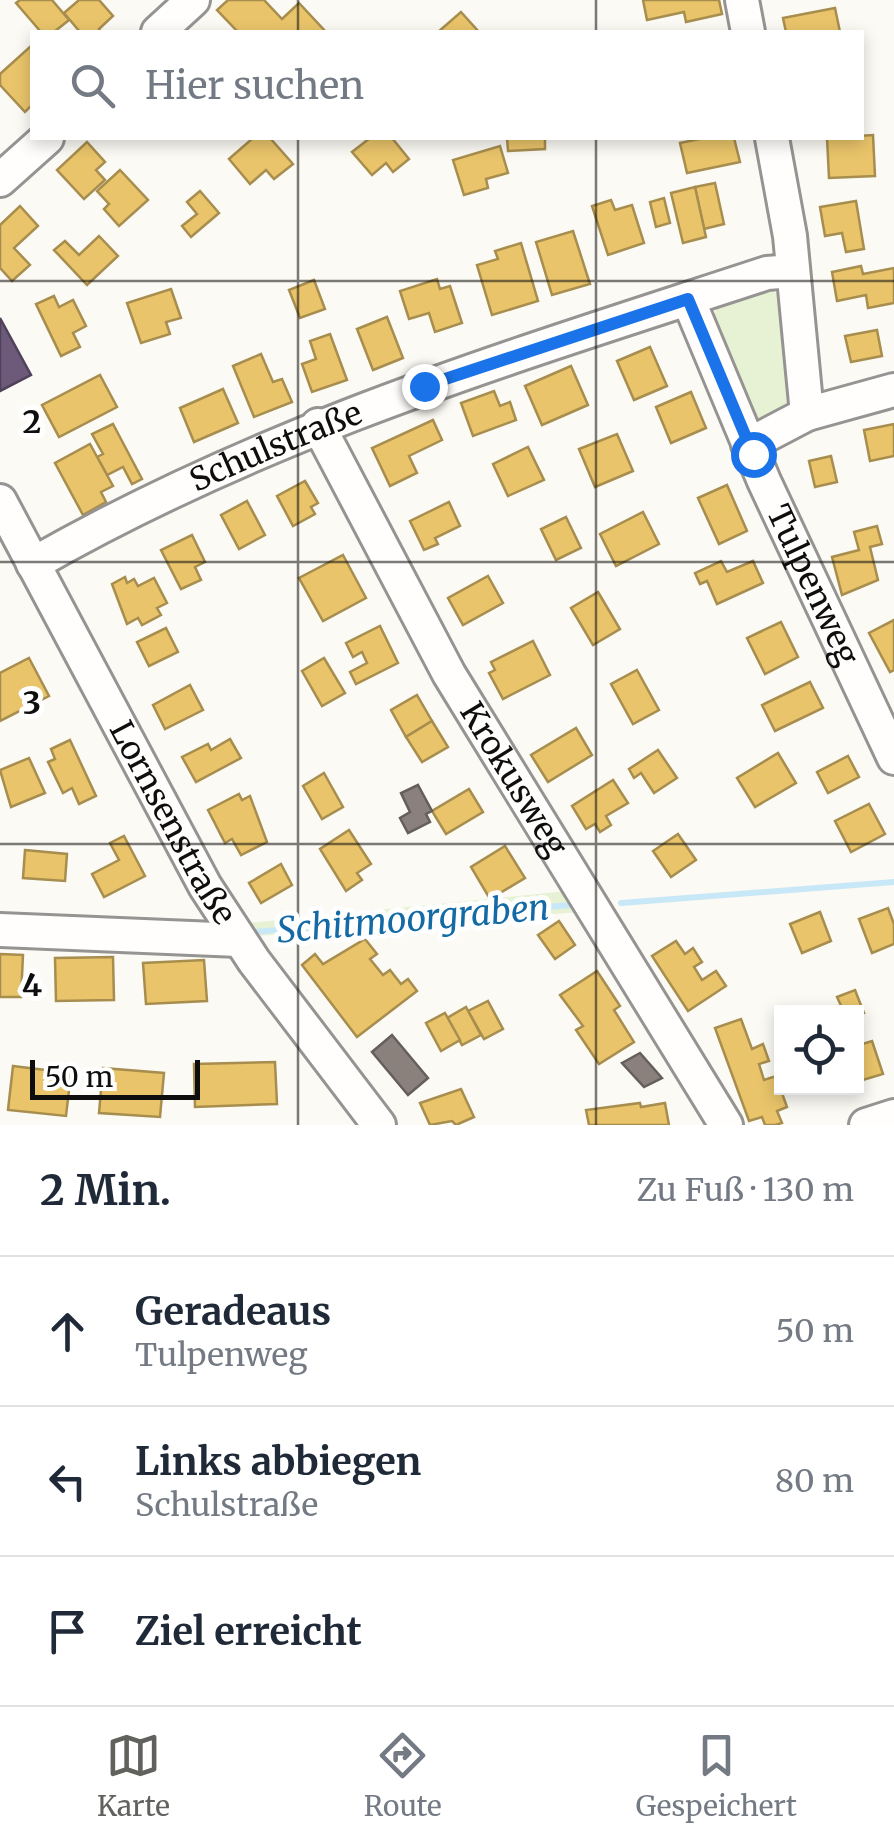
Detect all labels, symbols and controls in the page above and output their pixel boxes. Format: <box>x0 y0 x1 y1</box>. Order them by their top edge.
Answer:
search box <box>30 30 864 140</box>
icon: search <box>65 58 120 113</box>
text: Hier suchen <box>145 62 364 109</box>
route end <box>402 364 448 410</box>
street label: Schulstraße <box>183 393 368 501</box>
text: 2 <box>23 402 41 442</box>
route start <box>731 432 777 478</box>
street label: Tulpenweg <box>758 498 868 672</box>
text: 3 <box>23 683 41 723</box>
street label: Krokusweg <box>451 695 576 864</box>
street label: Lornsenstraße <box>101 714 245 932</box>
water label: Schitmoorgraben <box>275 885 551 953</box>
text: 4 <box>22 965 42 1005</box>
map controls <box>774 1005 864 1095</box>
button: locate <box>774 1005 864 1095</box>
scale bar <box>30 1055 200 1100</box>
text: 50 m <box>45 1059 113 1095</box>
text: 2 Min. <box>40 1164 171 1216</box>
text: Zu Fuß · 130 m <box>637 1170 854 1210</box>
text: Geradeaus <box>135 1288 331 1335</box>
icon: ahead <box>40 1304 95 1359</box>
text: 50 m <box>776 1311 854 1351</box>
text: Tulpenweg <box>135 1335 308 1375</box>
text: Links abbiegen <box>135 1438 421 1485</box>
icon: left <box>40 1454 95 1509</box>
text: 80 m <box>775 1461 854 1501</box>
text: Schulstraße <box>135 1485 318 1525</box>
icon: arrive <box>40 1604 95 1659</box>
text: Ziel erreicht <box>135 1608 362 1655</box>
tab: Karte <box>97 1728 170 1824</box>
tab: Route <box>364 1728 442 1824</box>
tab: Gespeichert <box>636 1728 797 1824</box>

